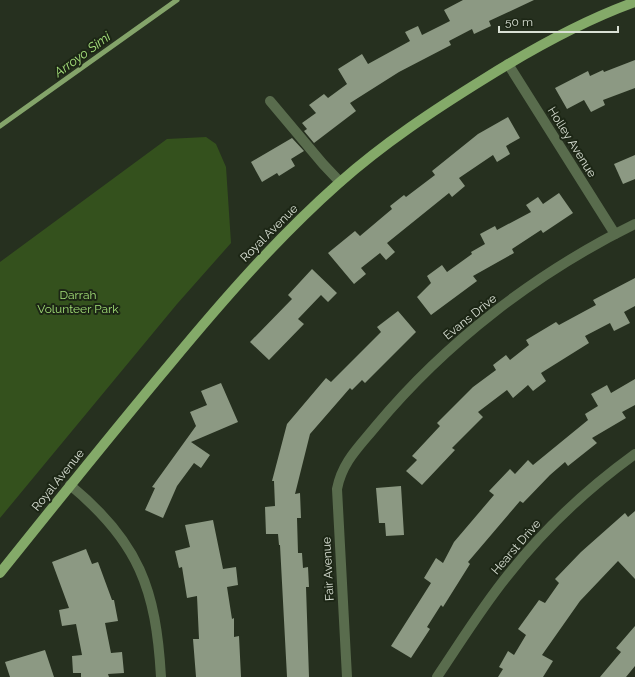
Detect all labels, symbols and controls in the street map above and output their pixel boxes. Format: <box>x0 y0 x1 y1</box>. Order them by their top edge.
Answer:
scale bar <box>499 8 618 34</box>
text: 50 m <box>505 15 533 29</box>
water label: Arroyo Simi <box>50 28 114 80</box>
street label: Holley Avenue <box>545 104 599 180</box>
street label: Royal Avenue <box>237 201 301 265</box>
park label: Darrah Volunteer Park <box>37 288 119 316</box>
street label: Evans Drive <box>441 291 499 343</box>
street label: Royal Avenue <box>29 446 87 514</box>
street label: Hearst Drive <box>488 517 544 577</box>
street label: Fair Avenue <box>319 537 337 601</box>

